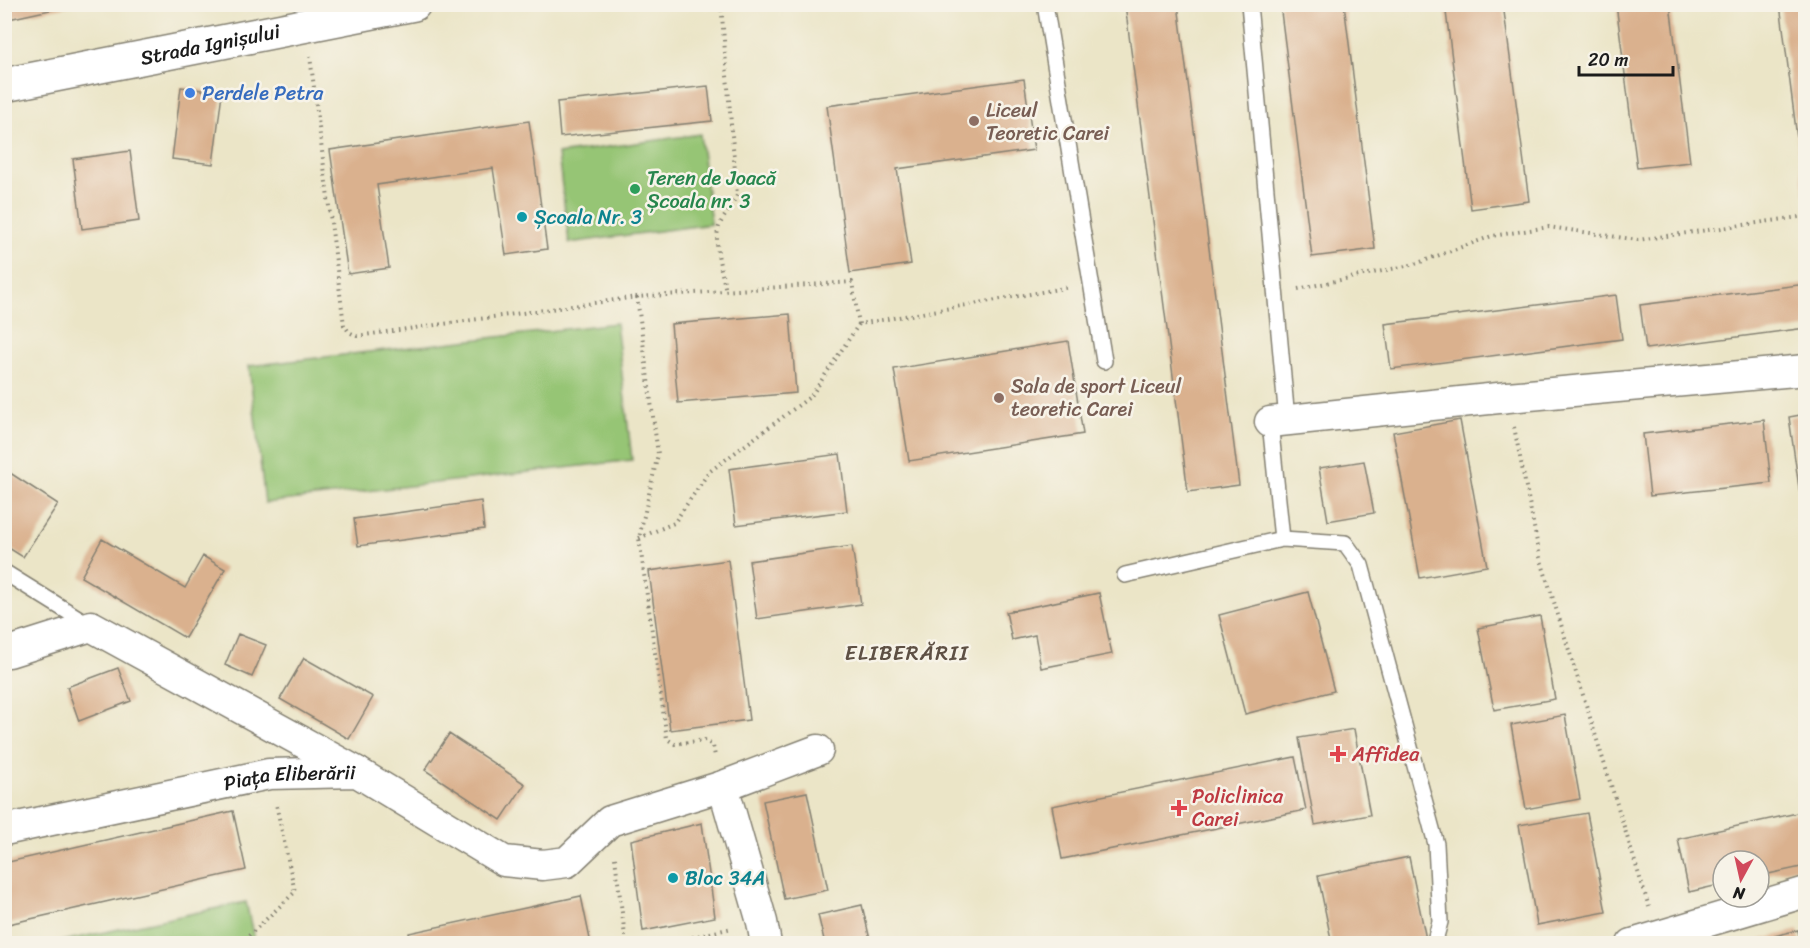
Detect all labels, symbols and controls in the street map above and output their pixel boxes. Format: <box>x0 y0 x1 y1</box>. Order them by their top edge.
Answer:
street label: Strada Ignișului <box>137 13 283 75</box>
scale bar <box>1579 39 1674 77</box>
text: 20 m <box>1588 44 1628 76</box>
place label: Perdele Petra <box>202 76 324 111</box>
marker: Perdele Petra <box>183 86 197 100</box>
place label: Liceul Teoretic Carei <box>986 93 1110 151</box>
marker: Liceul Teoretic Carei <box>967 114 981 128</box>
place label: Teren de Joacă Școala nr. 3 <box>647 161 777 219</box>
marker: Teren de Joacă Școala nr. 3 <box>628 182 642 196</box>
place label: Școala Nr. 3 <box>534 200 642 235</box>
marker: Școala Nr. 3 <box>515 210 529 224</box>
place label: Sala de sport Liceul teoretic Carei <box>1011 369 1182 427</box>
marker: Sala de sport Liceul teoretic Carei <box>992 391 1006 405</box>
district label: ELIBERĂRII <box>845 634 969 672</box>
place label: Affidea <box>1351 737 1420 772</box>
marker: Affidea <box>1329 745 1347 763</box>
street label: Piața Eliberării <box>220 755 357 801</box>
place label: Policlinica Carei <box>1192 779 1284 837</box>
marker: Policlinica Carei <box>1170 799 1188 817</box>
north arrow <box>1711 849 1771 909</box>
place label: Bloc 34A <box>685 861 765 896</box>
marker: Bloc 34A <box>666 871 680 885</box>
text: N <box>1731 878 1747 909</box>

